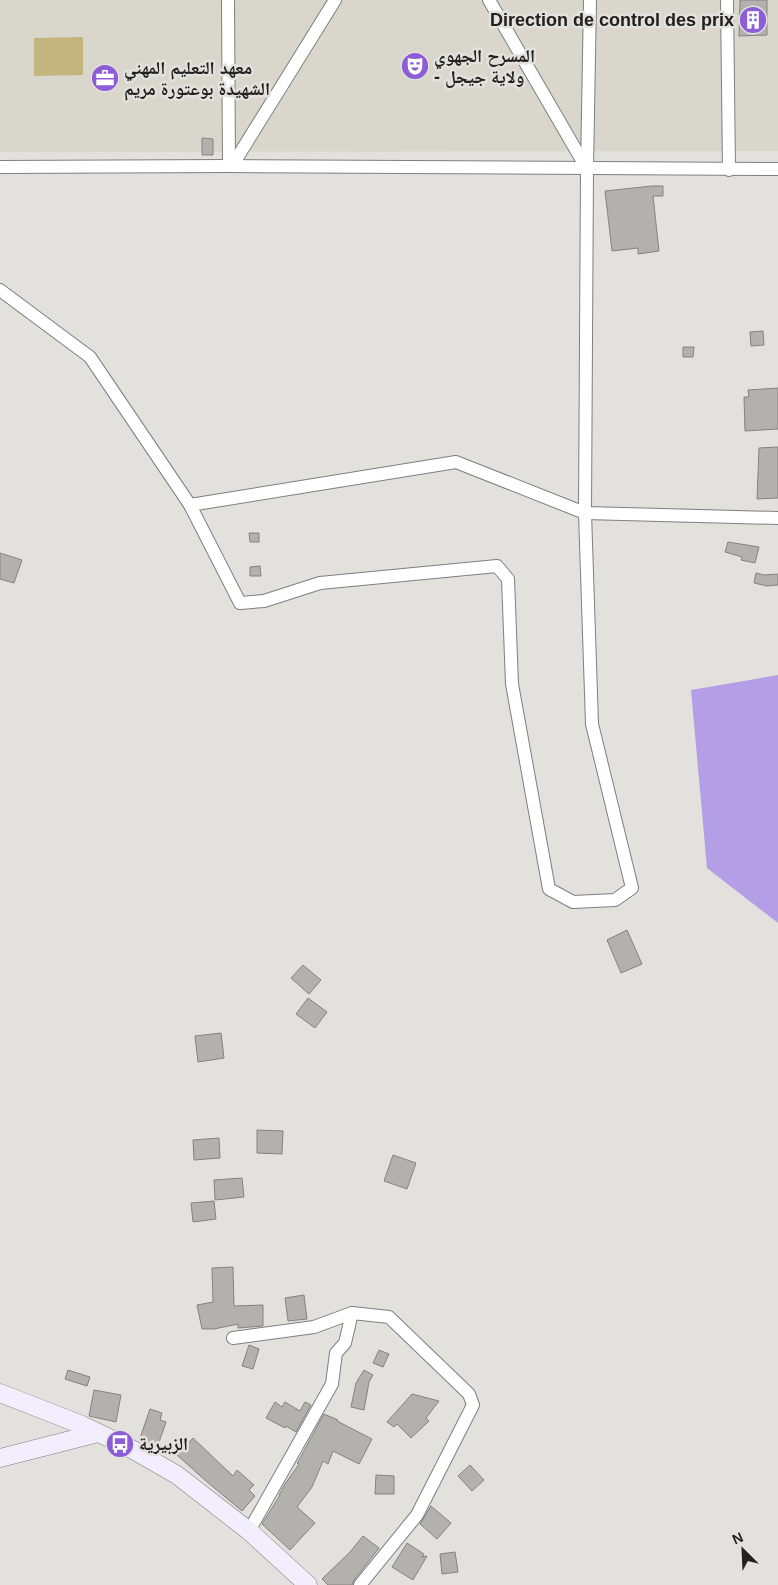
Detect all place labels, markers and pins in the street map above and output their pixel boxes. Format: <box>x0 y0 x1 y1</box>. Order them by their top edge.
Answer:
building icon: Direction de control des prix <box>738 5 768 35</box>
place label: Direction de control des prix <box>490 10 734 30</box>
place label: المسرح الجهوي - ولاية جيجل <box>434 46 535 88</box>
theatre icon: المسرح الجهوي - ولاية جيجل <box>400 51 430 81</box>
place label: معهد التعليم المهني الشهيدة بوعتورة مريم <box>124 58 270 101</box>
office icon: معهد التعليم المهني الشهيدة بوعتورة مريم <box>90 63 120 93</box>
bus stop icon: الزبيرية <box>105 1429 135 1459</box>
place label: الزبيرية <box>139 1434 188 1455</box>

